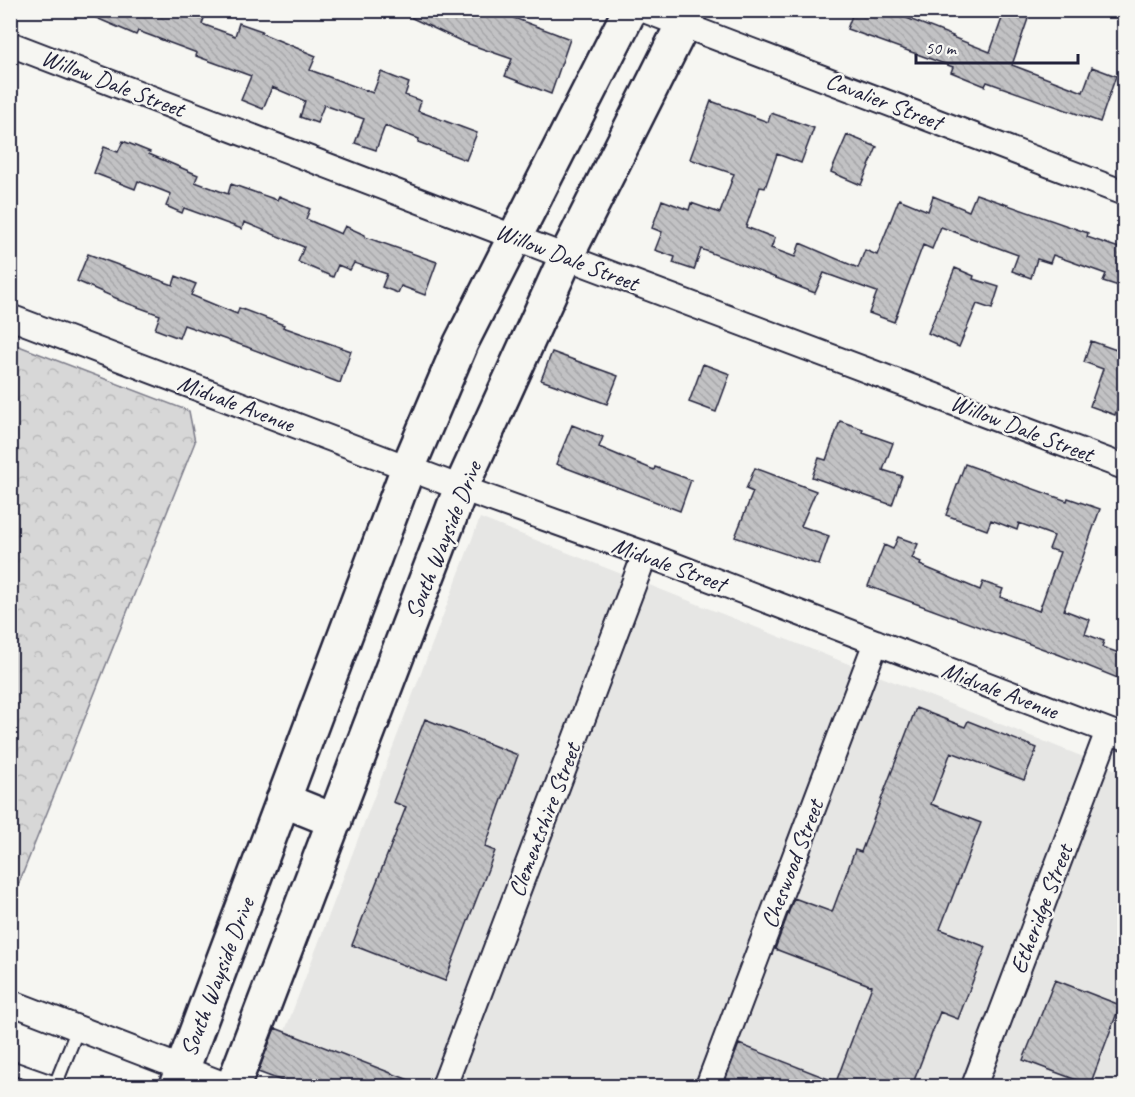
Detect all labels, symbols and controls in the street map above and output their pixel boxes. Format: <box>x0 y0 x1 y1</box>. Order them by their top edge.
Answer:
scale bar <box>916 27 1078 65</box>
text: 50 m <box>925 37 958 59</box>
street label: Willow Dale Street <box>37 42 191 125</box>
street label: Cavalier Street <box>822 65 949 138</box>
street label: Willow Dale Street <box>491 216 645 299</box>
street label: Midvale Avenue <box>174 367 300 440</box>
street label: Willow Dale Street <box>946 387 1100 470</box>
street label: South Wayside Drive <box>398 455 489 623</box>
street label: Midvale Street <box>608 530 733 599</box>
street label: Midvale Avenue <box>938 654 1064 727</box>
street label: Clementshire Street <box>501 737 588 901</box>
street label: Cheswood Street <box>754 794 831 932</box>
street label: Etheridge Street <box>1003 838 1080 978</box>
street label: South Wayside Drive <box>173 892 262 1060</box>

